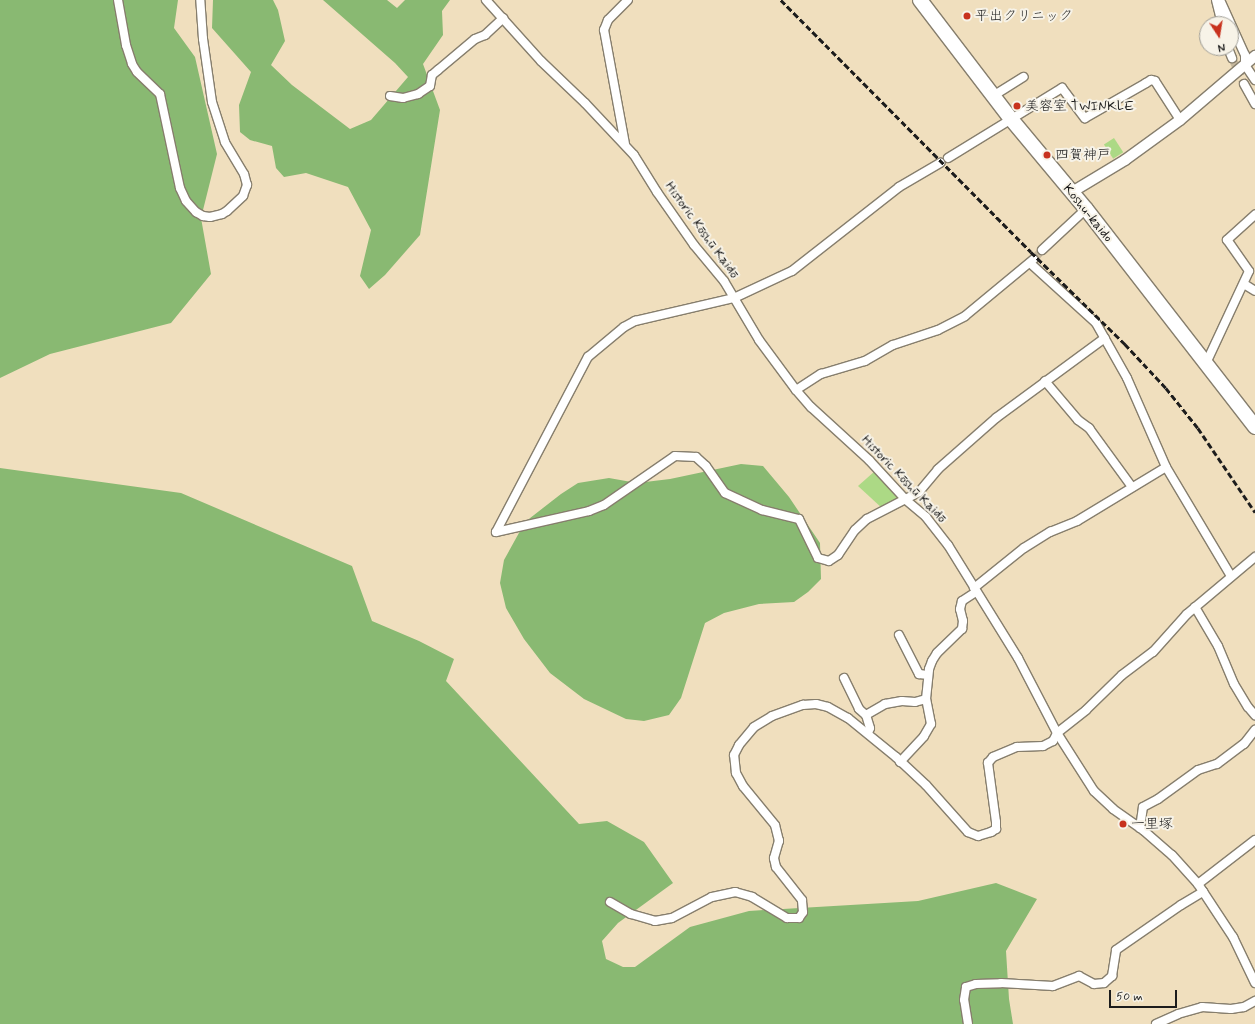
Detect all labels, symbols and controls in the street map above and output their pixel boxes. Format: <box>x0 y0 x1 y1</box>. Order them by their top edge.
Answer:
place label: 平出クリニック <box>975 8 1073 24</box>
marker: 平出クリニック <box>962 11 972 21</box>
north arrow <box>1199 16 1239 56</box>
text: N <box>1216 39 1226 54</box>
place label: 美容室 TWINKLE <box>1025 98 1134 114</box>
marker: 美容室 TWINKLE <box>1012 101 1022 111</box>
place label: 四賀神戸 <box>1055 147 1111 163</box>
marker: 四賀神戸 <box>1042 150 1052 160</box>
street label: Historic Kōshū Kaidō <box>661 178 743 282</box>
street label: Koshu-kaido <box>1059 180 1117 246</box>
street label: Historic Kōshū Kaidō <box>857 431 951 527</box>
place label: 一里塚 <box>1131 816 1173 832</box>
marker: 一里塚 <box>1118 819 1128 829</box>
scale bar <box>1111 982 1179 1008</box>
text: 50 m <box>1116 989 1143 1005</box>

